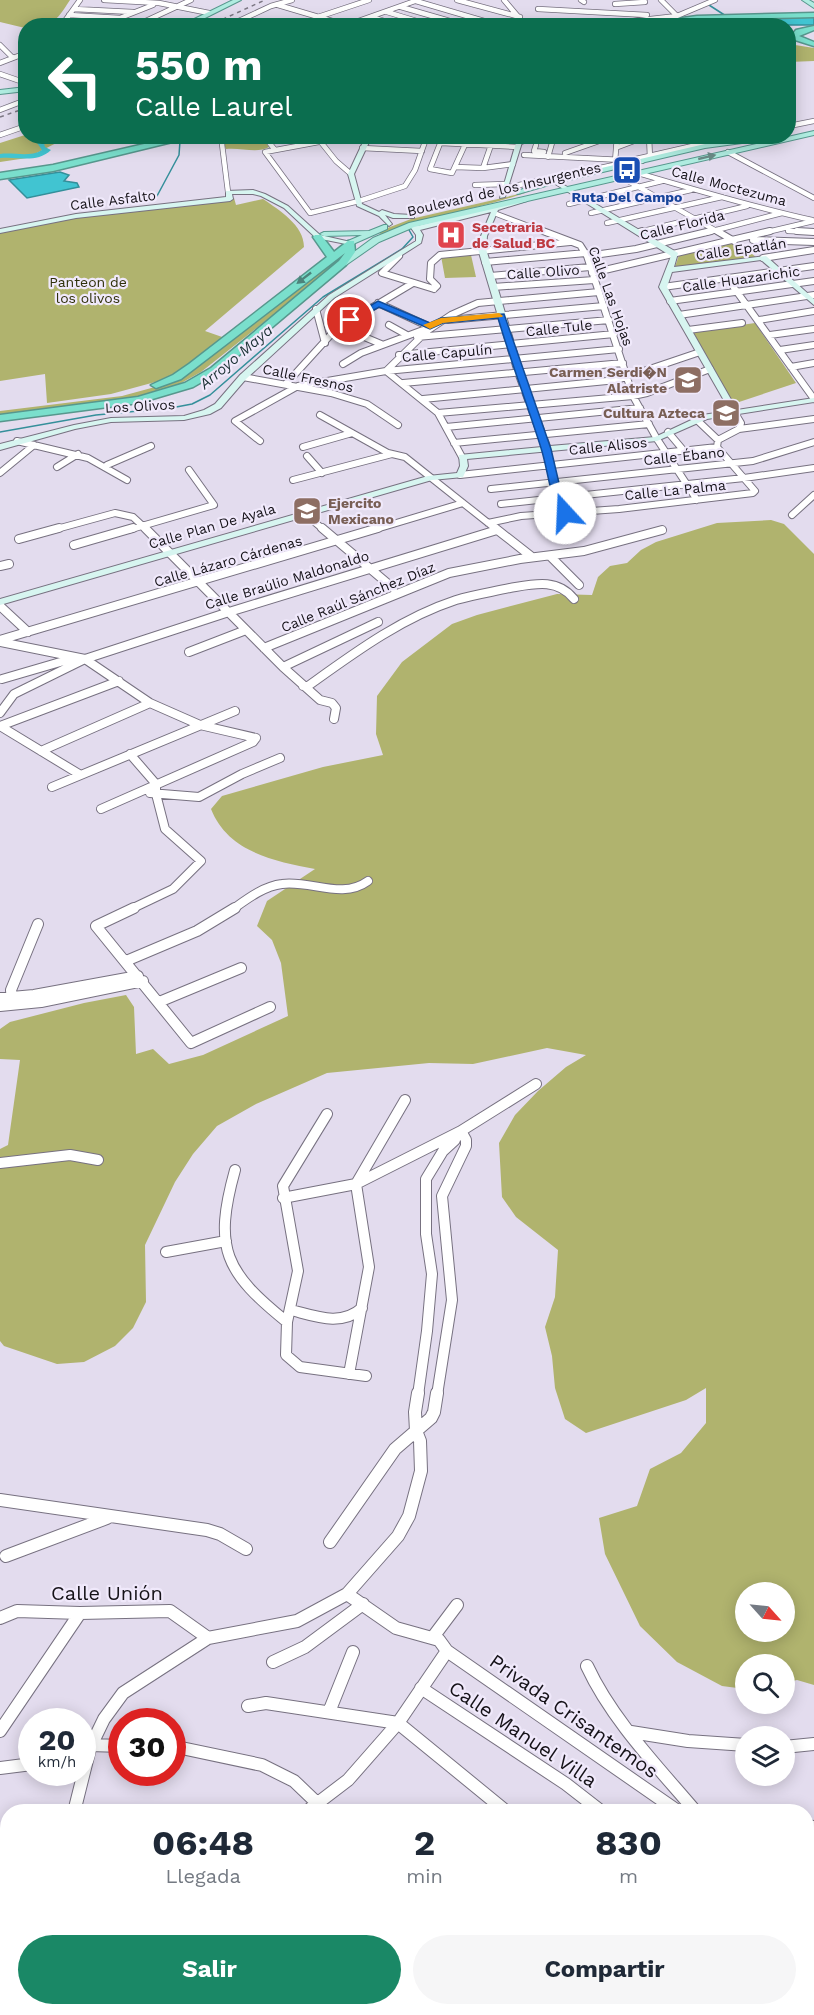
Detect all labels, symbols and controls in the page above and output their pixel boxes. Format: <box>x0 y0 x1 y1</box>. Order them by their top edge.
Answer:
text: 550 m <box>135 41 263 90</box>
icon: left <box>36 42 114 120</box>
text: Calle Laurel <box>135 91 293 123</box>
one-way arrow <box>697 151 716 161</box>
bus stop icon: Ruta Del Campo <box>611 154 643 186</box>
street label: Boulevard de los Insurgentes <box>406 159 602 219</box>
street label: Calle Moctezuma <box>670 163 788 209</box>
street label: Calle Asfalto <box>69 187 157 213</box>
place label: Ruta Del Campo <box>572 189 683 205</box>
street label: Calle Florida <box>638 207 726 243</box>
hospital icon: Secetraria de Salud BC <box>435 219 467 251</box>
place label: Secetraria de Salud BC <box>472 219 556 251</box>
street label: Calle Epatlán <box>695 235 787 263</box>
street label: Calle Las Hojas <box>586 244 636 348</box>
street label: Calle Olivo <box>506 261 580 283</box>
street label: Calle Huazarichic <box>681 263 801 295</box>
one-way arrow <box>296 272 312 285</box>
park label: Panteon de los olivos <box>49 274 127 306</box>
pin <box>324 294 375 345</box>
icon: arrive <box>333 303 366 336</box>
street label: Calle Tule <box>525 317 593 339</box>
water label: Arroyo Maya <box>195 321 276 394</box>
street label: Calle Capulín <box>401 341 493 365</box>
street label: Calle Fresnos <box>261 361 355 395</box>
place label: Carmen Serdi�N Alatriste <box>549 364 667 396</box>
school or university icon: Carmen Serdi�N Alatriste <box>672 364 704 396</box>
street label: Los Olivos <box>104 396 176 416</box>
school or university icon: Cultura Azteca <box>710 397 742 429</box>
place label: Cultura Azteca <box>603 405 706 421</box>
street label: Calle Alisos <box>568 434 648 458</box>
street label: Calle Ébano <box>643 444 725 468</box>
street label: Calle La Palma <box>624 477 726 503</box>
position arrow <box>533 481 597 545</box>
school or university icon: Ejercito Mexicano <box>291 495 323 527</box>
place label: Ejercito Mexicano <box>328 495 394 527</box>
street label: Calle Plan De Ayala <box>147 500 277 552</box>
street label: Calle Lázaro Cárdenas <box>152 532 304 590</box>
street label: Calle Braúlio Maldonaldo <box>203 547 371 613</box>
street label: Calle Raúl Sánchez Díaz <box>279 559 437 635</box>
street label: Calle Unión <box>51 1581 163 1605</box>
north arrow <box>735 1582 795 1642</box>
map controls <box>735 1582 795 1786</box>
street label: Privada Crisantemos <box>485 1649 663 1783</box>
button: search <box>735 1654 795 1714</box>
street label: Calle Manuel Villa <box>444 1676 602 1792</box>
speed limit sign: 30 <box>108 1708 186 1786</box>
text: 20 <box>38 1722 76 1757</box>
button: layers <box>735 1726 795 1786</box>
text: km/h <box>38 1753 76 1771</box>
text: 06:48 <box>152 1822 254 1864</box>
text: 2 <box>414 1822 435 1864</box>
text: 830 <box>595 1822 662 1864</box>
text: Llegada <box>165 1864 241 1888</box>
text: min <box>406 1864 443 1888</box>
text: m <box>619 1864 638 1888</box>
button: Salir <box>18 1935 401 2004</box>
button: Compartir <box>413 1935 796 2004</box>

